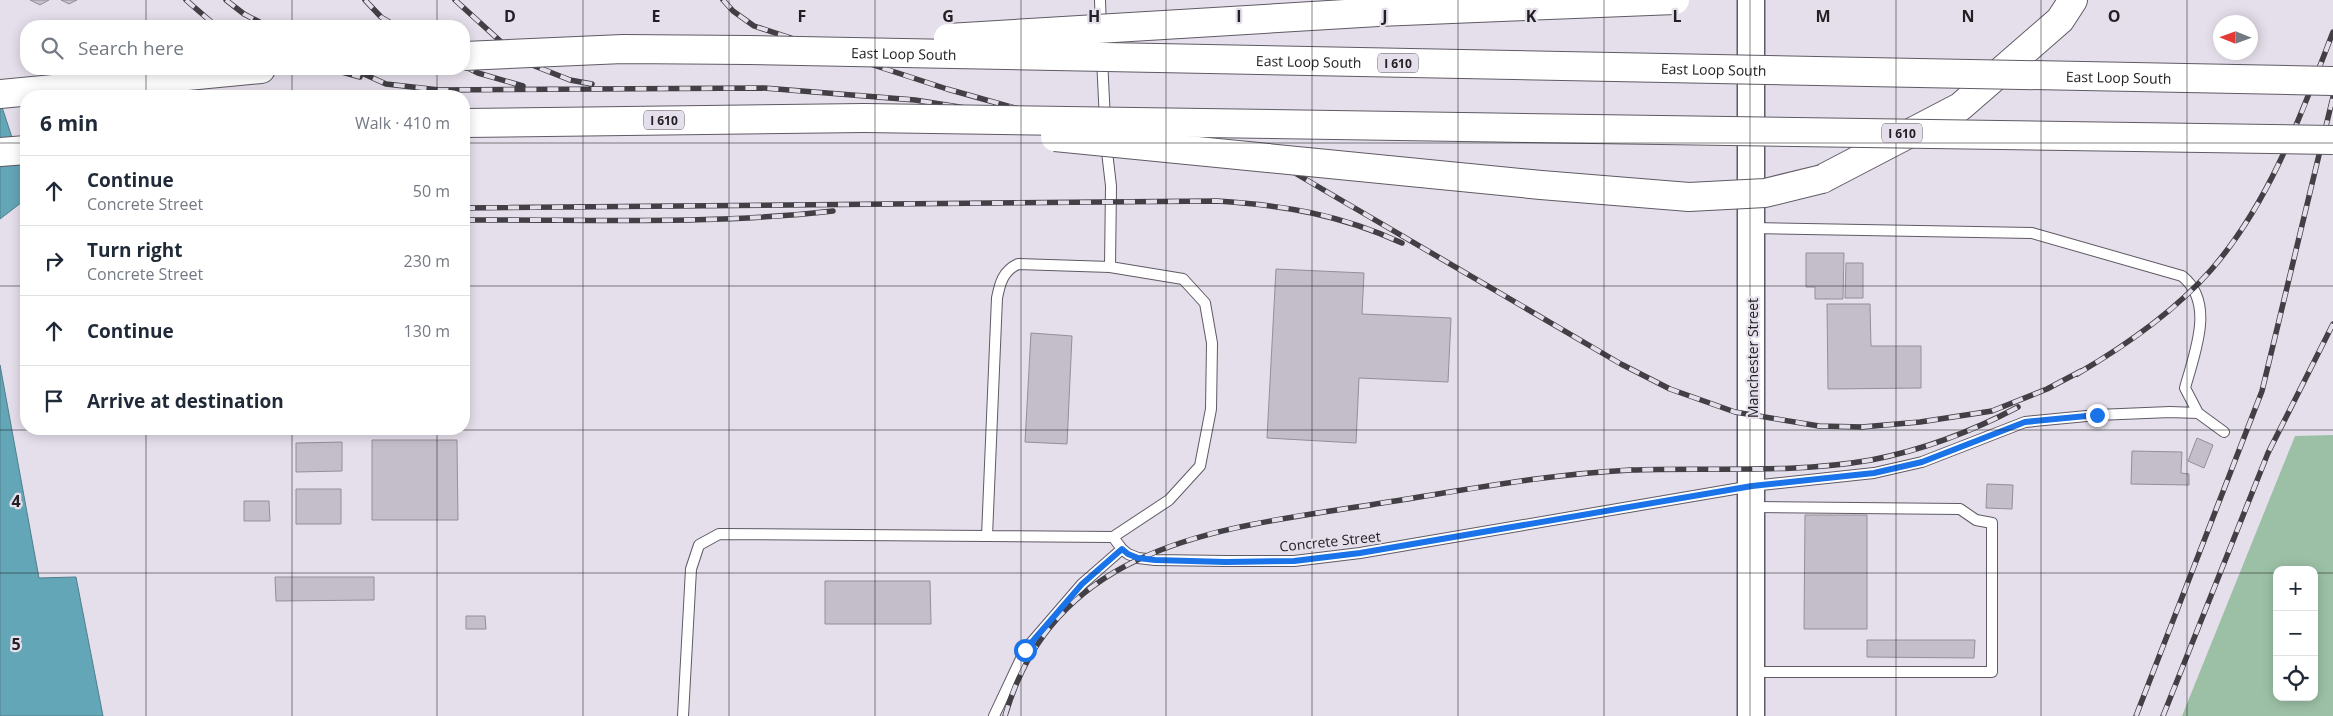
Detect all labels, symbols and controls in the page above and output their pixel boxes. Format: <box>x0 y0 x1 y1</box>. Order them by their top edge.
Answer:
text: D <box>504 5 516 27</box>
text: E <box>652 5 661 27</box>
text: F <box>798 5 806 27</box>
text: G <box>942 5 954 27</box>
text: H <box>1088 5 1100 27</box>
text: I <box>1236 5 1242 27</box>
text: J <box>1380 5 1388 27</box>
text: K <box>1526 5 1537 27</box>
text: L <box>1672 5 1682 27</box>
text: M <box>1815 5 1831 27</box>
text: N <box>1961 5 1975 27</box>
text: O <box>2108 5 2120 27</box>
north arrow <box>2213 15 2258 60</box>
search box <box>20 20 470 75</box>
icon: search <box>38 34 66 62</box>
text: Search here <box>78 35 184 61</box>
street label: East Loop South <box>851 43 957 64</box>
street label: East Loop South <box>1256 50 1362 71</box>
road number: I 610 <box>1378 54 1418 72</box>
street label: East Loop South <box>1661 58 1767 79</box>
street label: East Loop South <box>2066 66 2172 87</box>
text: 6 min <box>40 109 98 137</box>
road number: I 610 <box>644 110 684 130</box>
text: Walk · 410 m <box>355 112 450 134</box>
road number: I 610 <box>1882 124 1922 142</box>
text: Continue <box>87 167 174 193</box>
icon: ahead <box>40 177 68 205</box>
text: 50 m <box>413 180 450 202</box>
text: Concrete Street <box>87 193 203 215</box>
text: Turn right <box>87 237 182 263</box>
icon: right <box>40 247 68 275</box>
text: 230 m <box>404 250 450 272</box>
text: Concrete Street <box>87 263 203 285</box>
street label: Manchester Street <box>1743 298 1762 418</box>
icon: ahead <box>40 317 68 345</box>
text: Continue <box>87 318 174 344</box>
text: 130 m <box>404 320 450 342</box>
icon: arrive <box>40 387 68 415</box>
text: Arrive at destination <box>87 388 284 414</box>
route end <box>2086 404 2109 427</box>
text: 4 <box>11 490 21 512</box>
street label: Concrete Street <box>1278 526 1382 556</box>
map controls <box>2273 566 2318 701</box>
button: + <box>2273 566 2318 611</box>
button: − <box>2273 611 2318 656</box>
text: 5 <box>11 633 21 655</box>
route start <box>1014 639 1037 662</box>
button: locate <box>2273 656 2318 701</box>

